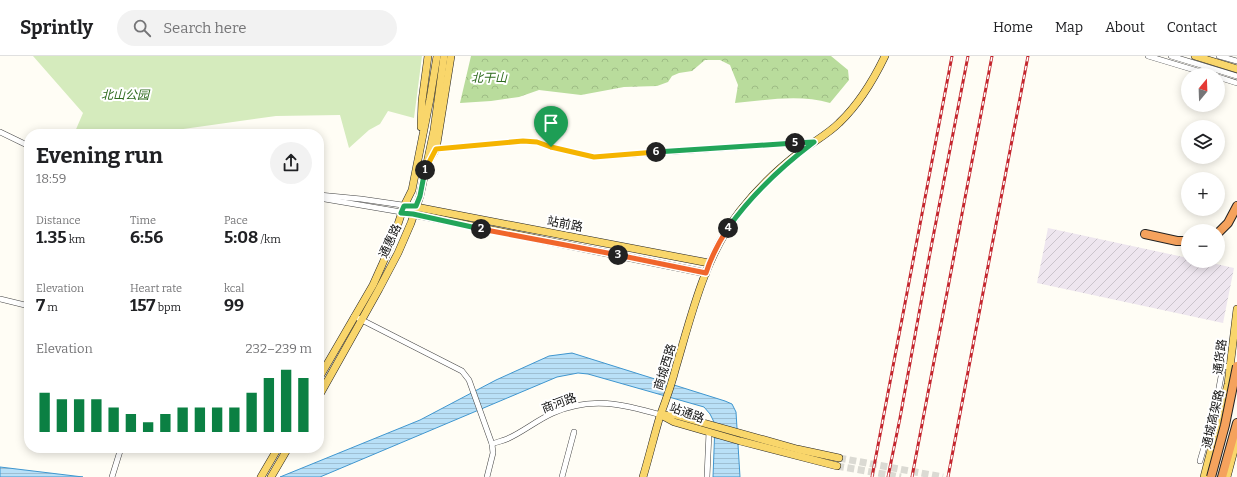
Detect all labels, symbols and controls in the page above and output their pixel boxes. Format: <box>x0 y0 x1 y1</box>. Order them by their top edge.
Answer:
search box <box>117 10 397 46</box>
text: Sprintly <box>20 16 93 39</box>
icon: search <box>131 17 153 39</box>
text: Search here <box>163 19 246 37</box>
text: Home <box>993 19 1033 36</box>
text: Map <box>1055 19 1083 36</box>
text: About <box>1105 19 1145 36</box>
text: Contact <box>1167 19 1217 36</box>
north arrow <box>1181 68 1225 112</box>
map controls <box>1181 68 1225 268</box>
park label: 北干山 <box>471 71 508 85</box>
park label: 北山公园 <box>101 88 151 102</box>
pin <box>534 106 568 147</box>
icon: arrive <box>540 112 562 134</box>
button: layers <box>1181 120 1225 164</box>
pin: 5 <box>785 133 805 153</box>
text: 5 <box>792 136 798 149</box>
text: Evening run <box>36 142 163 169</box>
button: share <box>270 142 312 184</box>
pin: 6 <box>646 142 666 162</box>
text: 6 <box>653 145 659 158</box>
pin: 1 <box>415 160 435 180</box>
text: 1 <box>423 163 427 176</box>
text: 18:59 <box>36 171 66 186</box>
button: + <box>1181 172 1225 216</box>
text: Distance <box>36 214 81 227</box>
text: Time <box>130 214 156 227</box>
text: Pace <box>224 214 248 227</box>
street label: 站前路 <box>546 214 584 234</box>
pin: 4 <box>718 218 738 238</box>
pin: 2 <box>471 219 491 239</box>
text: 4 <box>725 221 731 234</box>
street label: 通惠路 <box>376 222 404 260</box>
text: 2 <box>478 222 484 235</box>
button: − <box>1181 224 1225 268</box>
text: 1.35 <box>36 227 67 248</box>
text: 6:56 <box>130 227 163 248</box>
text: 5:08 <box>224 227 258 248</box>
text: km <box>67 233 85 246</box>
text: /km <box>258 233 281 246</box>
pin: 3 <box>608 245 628 265</box>
text: 3 <box>615 248 621 261</box>
text: Elevation <box>36 282 84 295</box>
text: Heart rate <box>130 282 182 295</box>
text: kcal <box>224 282 244 295</box>
text: 7 <box>36 295 45 316</box>
text: 157 <box>130 295 155 316</box>
text: 99 <box>224 295 244 316</box>
text: m <box>45 301 58 314</box>
text: bpm <box>155 301 181 314</box>
street label: 通货路 <box>1211 338 1229 376</box>
text: Elevation <box>36 341 93 356</box>
text: 232–239 m <box>246 341 312 356</box>
street label: 商城西路 <box>651 342 679 392</box>
street label: 通城高架路 <box>1199 388 1227 450</box>
street label: 商河路 <box>540 390 578 416</box>
street label: 站通路 <box>668 400 706 426</box>

